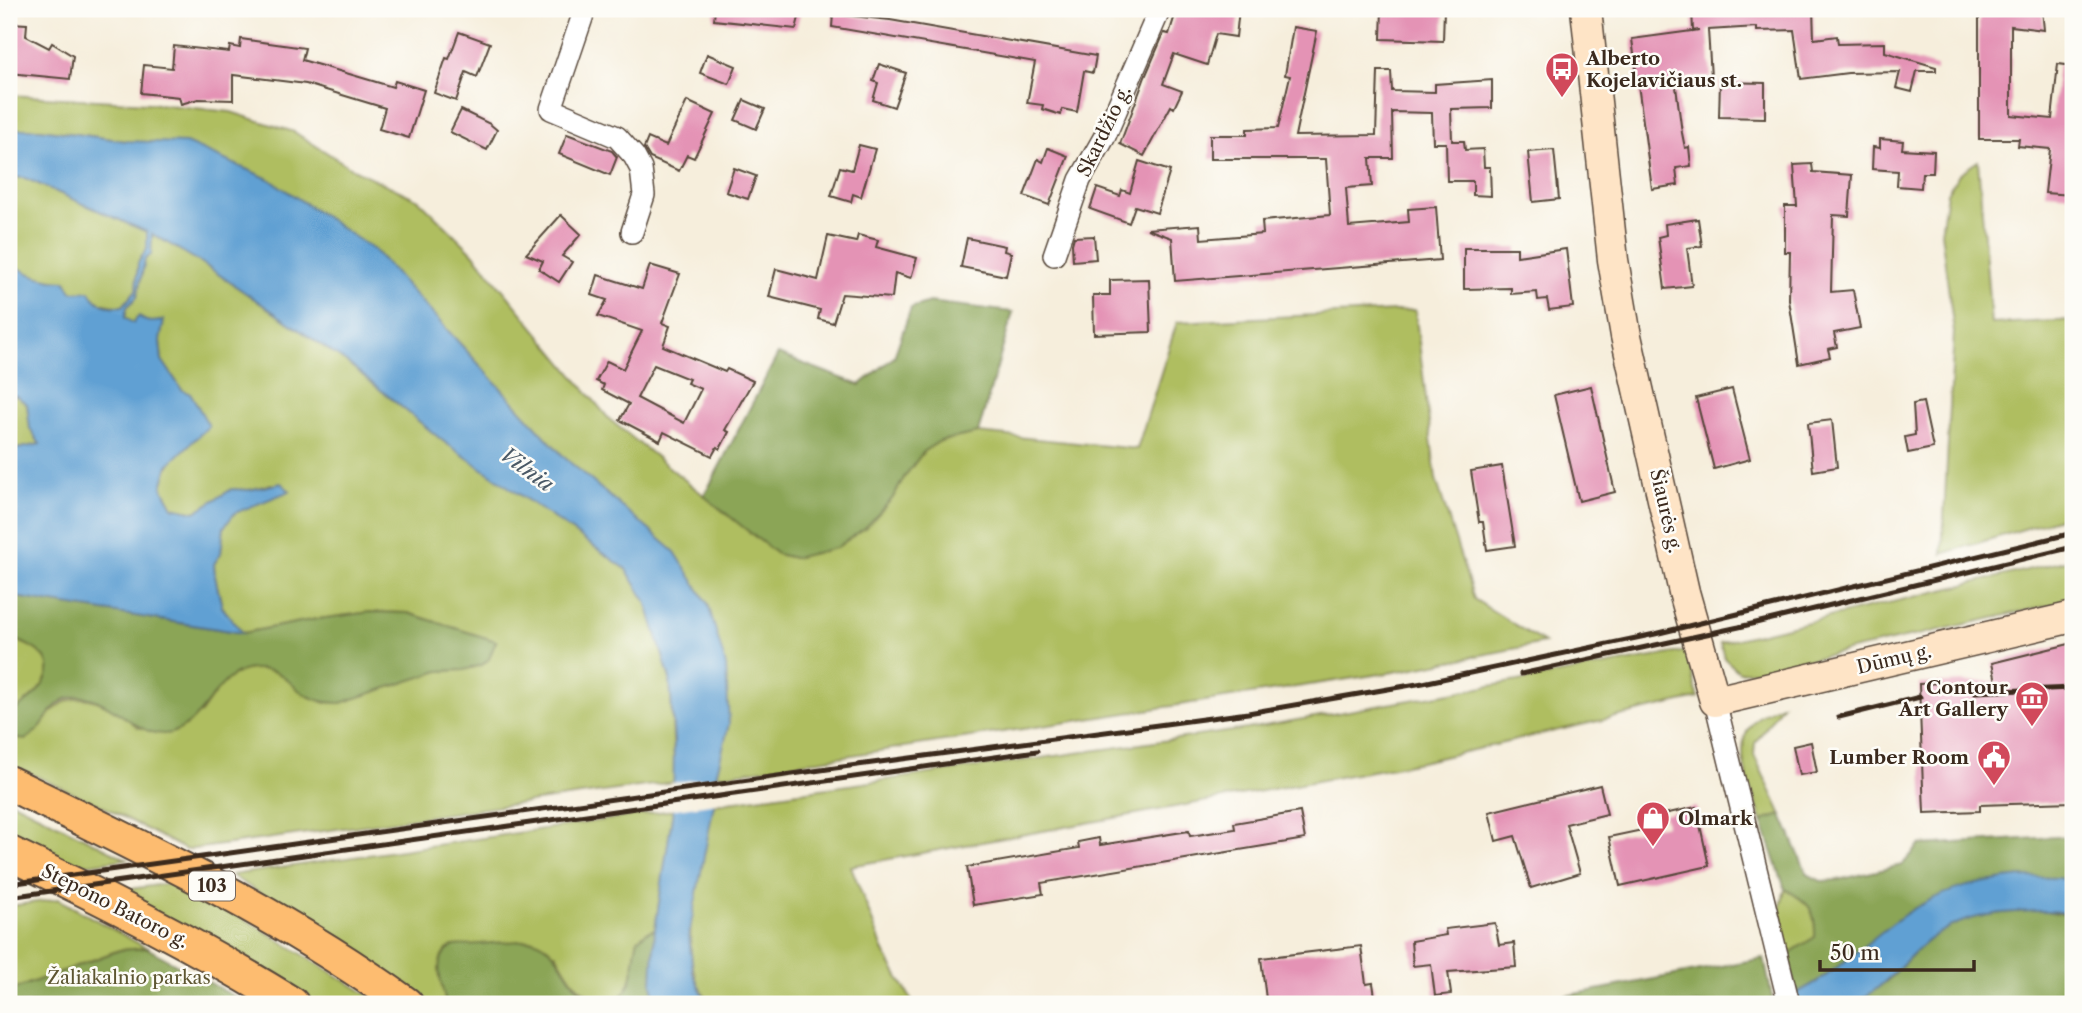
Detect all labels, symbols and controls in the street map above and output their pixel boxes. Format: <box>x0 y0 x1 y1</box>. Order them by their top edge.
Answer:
place label: Alberto Kojelavičiaus st. <box>1585 47 1742 92</box>
bus stop icon: Alberto Kojelavičiaus st. <box>1543 50 1581 99</box>
street label: Skardžio g. <box>1072 82 1136 180</box>
water label: Vilnia <box>495 441 559 497</box>
street label: Šiaurės g. <box>1645 466 1688 555</box>
street label: Dūmų g. <box>1854 639 1934 679</box>
place label: Contour Art Gallery <box>1898 676 2009 721</box>
museum icon: Contour Art Gallery <box>2013 679 2051 728</box>
public building icon: Lumber Room <box>1975 738 2013 787</box>
place label: Lumber Room <box>1829 746 1969 769</box>
shop icon: Olmark <box>1634 799 1672 848</box>
place label: Olmark <box>1678 807 1753 830</box>
street label: Stepono Batoro g. <box>38 859 192 953</box>
road number: 103 <box>189 872 235 900</box>
scale bar <box>1820 929 1974 973</box>
text: 50 m <box>1830 940 1880 965</box>
park label: Žaliakalnio parkas <box>47 965 211 989</box>

